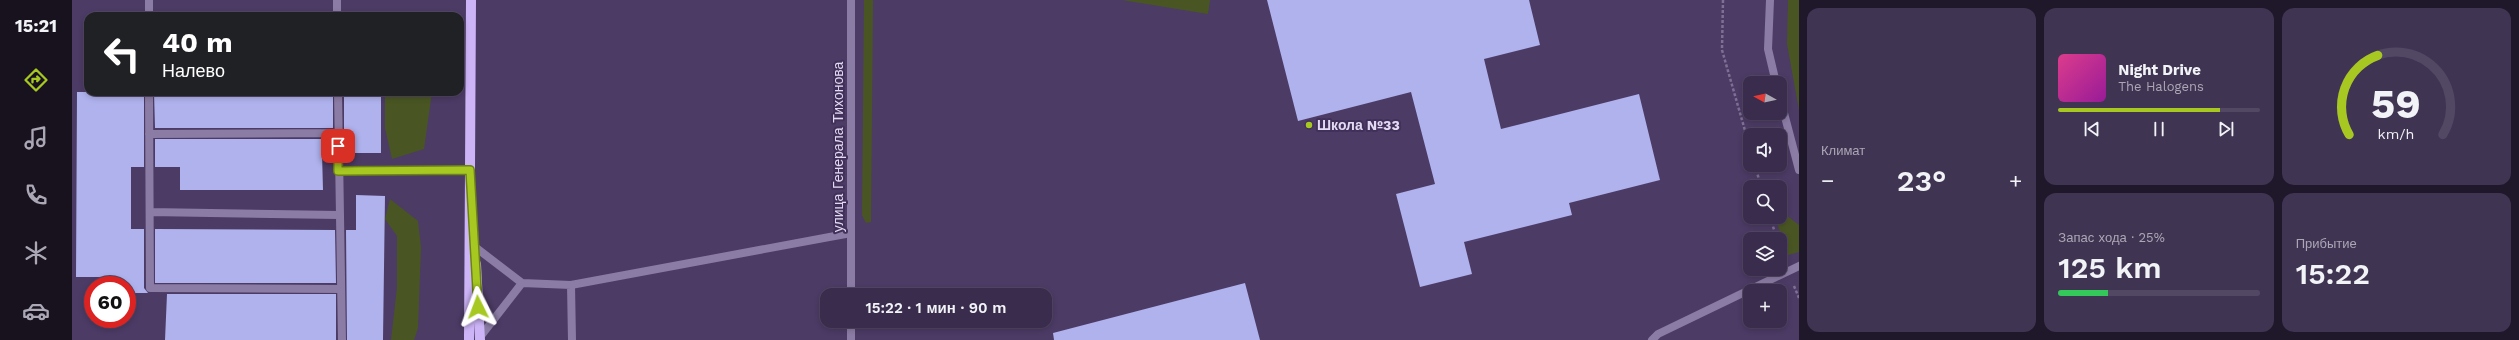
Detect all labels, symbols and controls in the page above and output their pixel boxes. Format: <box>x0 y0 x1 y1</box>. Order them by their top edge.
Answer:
text: 15:21 <box>15 15 57 36</box>
text: 40 m <box>162 26 232 59</box>
icon: left <box>96 28 148 80</box>
text: Налево <box>162 60 225 81</box>
text: Night Drive <box>2118 61 2201 79</box>
street label: улица Генерала Тихонова <box>830 62 846 232</box>
icon: directions <box>22 66 50 94</box>
north arrow <box>1743 76 1787 120</box>
map controls <box>1743 76 1787 328</box>
text: 59 <box>2371 78 2421 127</box>
text: The Halogens <box>2118 79 2204 94</box>
place label: Школа №33 <box>1317 117 1400 133</box>
icon: previous <box>2081 118 2103 140</box>
icon: pause <box>2148 118 2170 140</box>
icon: next <box>2215 118 2237 140</box>
marker: Школа №33 <box>1304 120 1314 130</box>
icon: music <box>22 124 50 152</box>
text: km/h <box>2378 125 2415 141</box>
button: sound <box>1743 128 1787 172</box>
pin <box>321 129 355 163</box>
icon: arrive <box>327 135 349 157</box>
text: Климат <box>1821 143 1865 158</box>
text: 23° <box>1897 163 1947 198</box>
text: − <box>1821 168 1834 193</box>
text: + <box>2009 168 2022 193</box>
button: search <box>1743 180 1787 224</box>
icon: phone <box>22 181 50 209</box>
text: Запас хода · 25% <box>2058 230 2165 245</box>
button: layers <box>1743 232 1787 276</box>
text: Прибытие <box>2296 236 2357 251</box>
icon: climate <box>22 239 50 267</box>
text: 125 km <box>2058 250 2162 285</box>
text: 15:22 <box>2296 256 2370 291</box>
speed limit sign: 60 <box>84 276 136 328</box>
button: + <box>1743 284 1787 328</box>
position arrow <box>457 286 499 328</box>
icon: car <box>22 297 50 325</box>
text: 15:22 · 1 мин · 90 m <box>866 299 1006 317</box>

